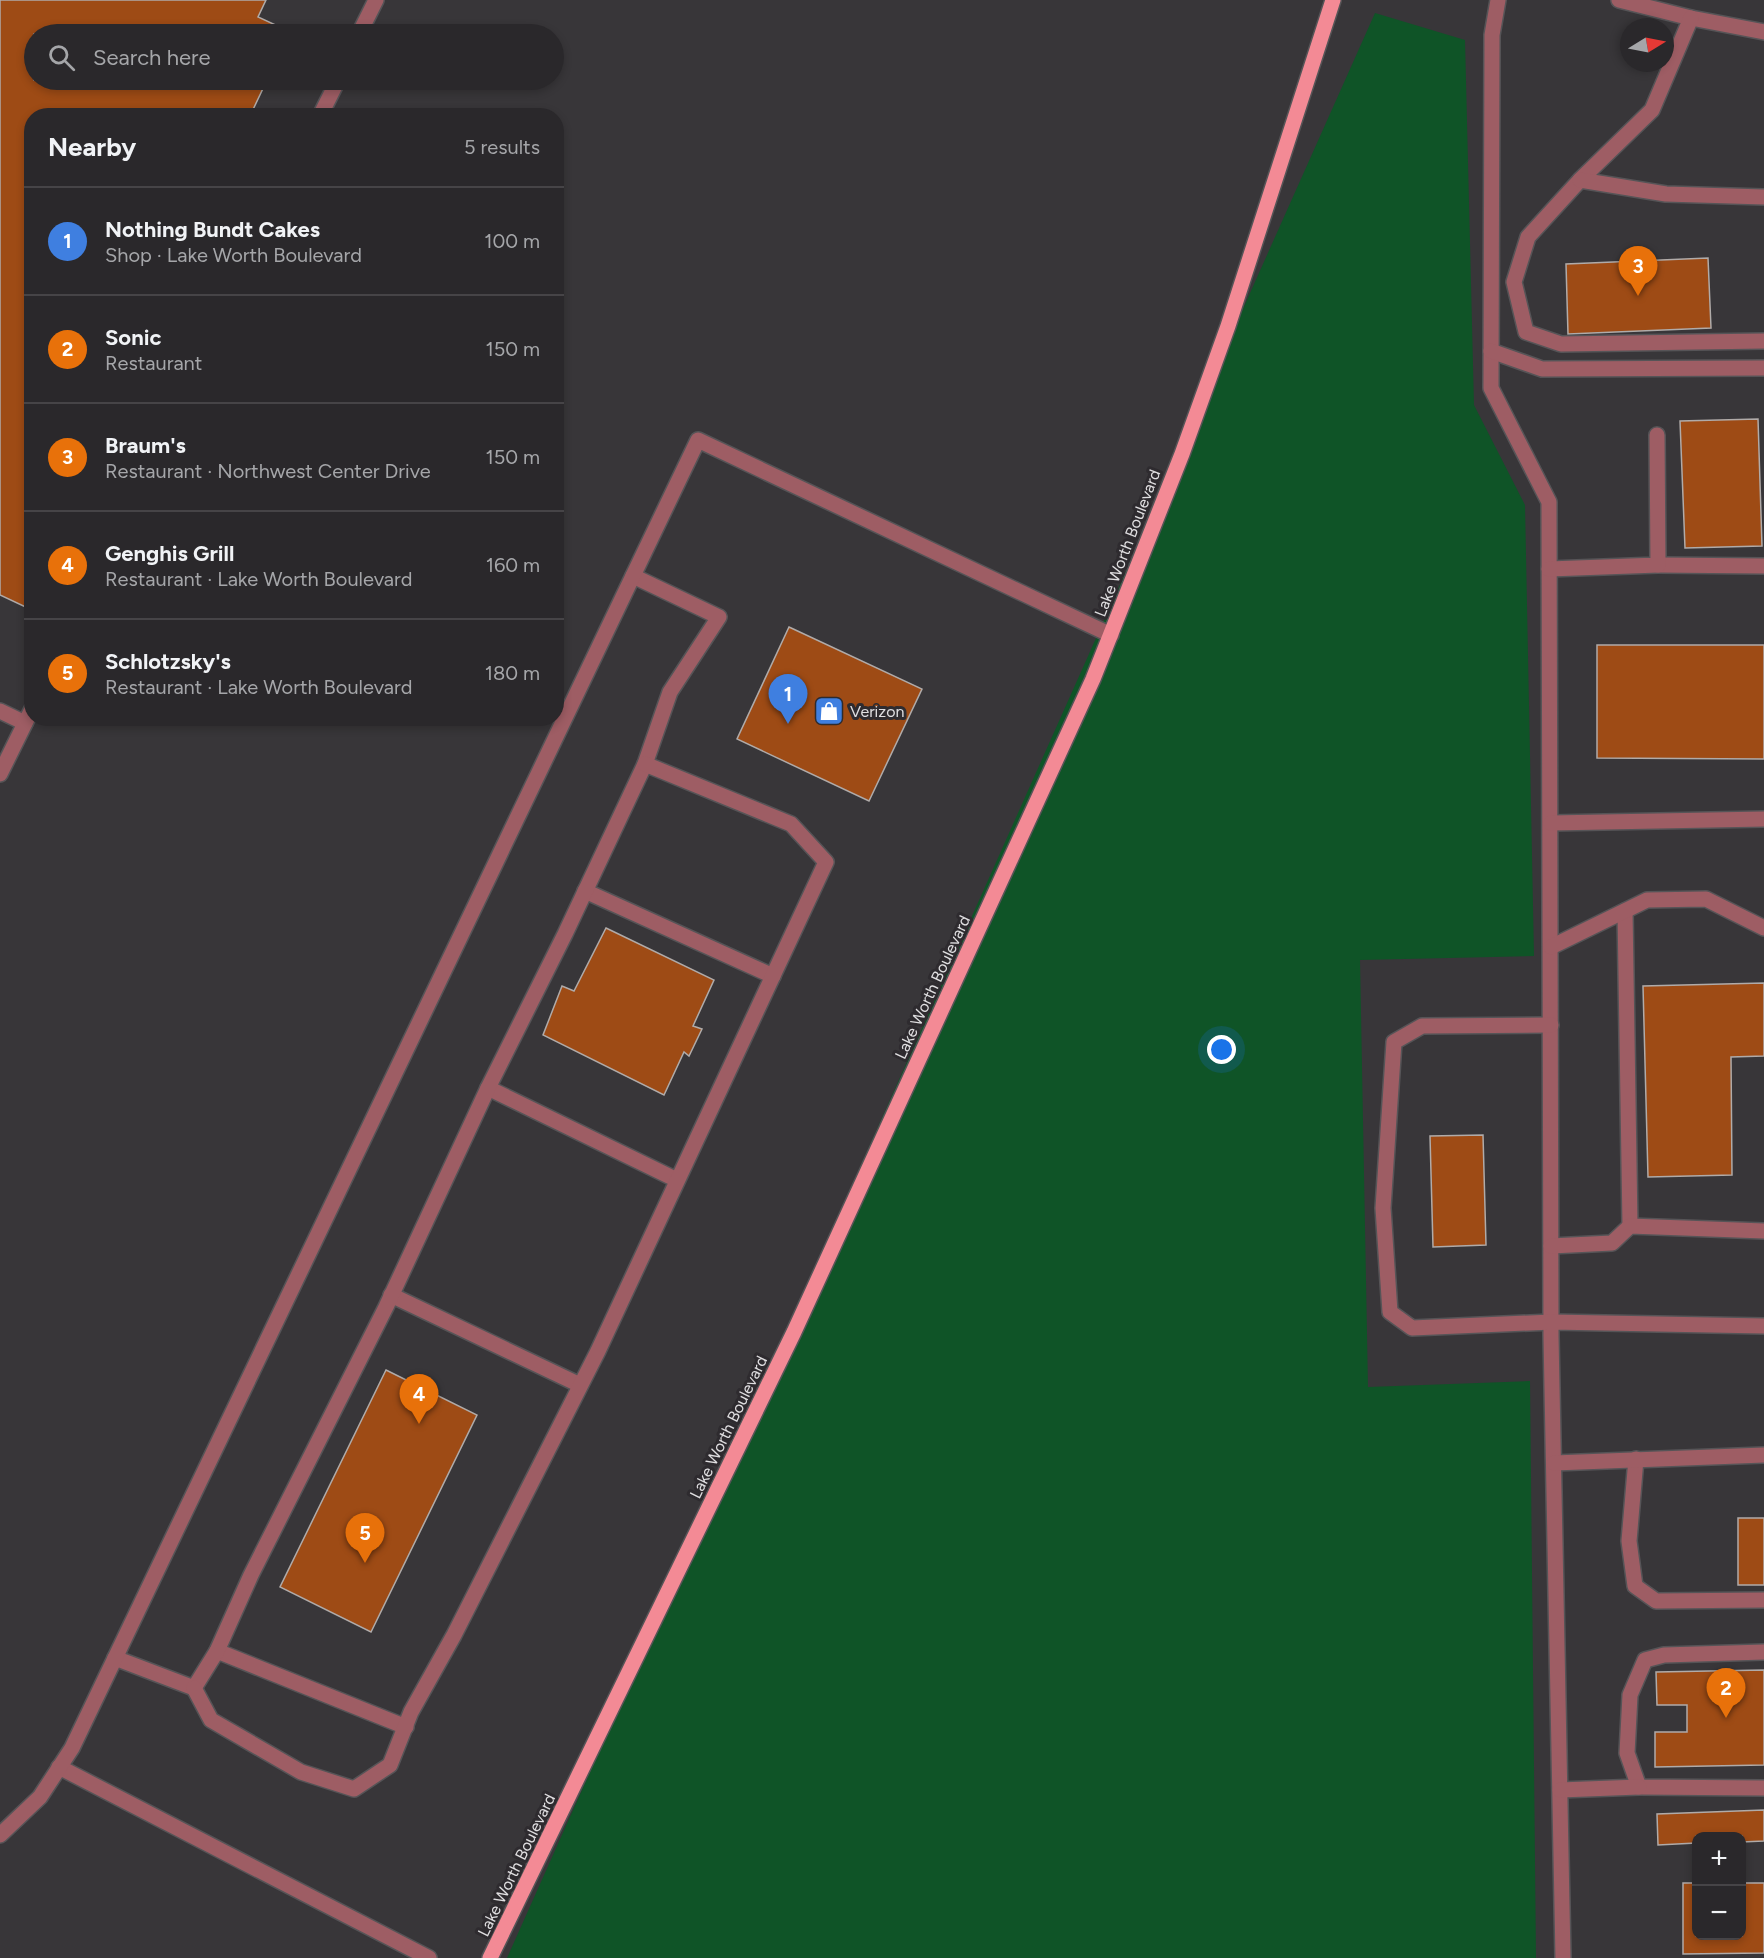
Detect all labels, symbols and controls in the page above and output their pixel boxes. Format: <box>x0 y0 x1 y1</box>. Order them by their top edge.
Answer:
north arrow <box>1620 18 1674 72</box>
search box <box>24 24 564 90</box>
icon: search <box>45 41 78 74</box>
text: Search here <box>93 44 211 71</box>
text: Nearby <box>48 131 136 163</box>
text: 5 results <box>464 135 540 159</box>
text: Nothing Bundt Cakes <box>105 216 320 243</box>
text: 1 <box>63 229 72 253</box>
text: 100 m <box>484 229 540 253</box>
text: Shop · Lake Worth Boulevard <box>105 243 362 267</box>
pin: 3 <box>1618 246 1658 296</box>
text: Sonic <box>105 324 161 351</box>
text: 2 <box>62 337 73 361</box>
text: 150 m <box>485 337 540 361</box>
text: Restaurant <box>105 351 202 375</box>
text: Braum's <box>105 432 186 459</box>
text: 3 <box>62 445 73 469</box>
text: 150 m <box>485 445 540 469</box>
text: Restaurant · Northwest Center Drive <box>105 459 431 483</box>
street label: Lake Worth Boulevard <box>1091 467 1164 619</box>
text: Genghis Grill <box>105 540 234 567</box>
text: 4 <box>61 553 74 577</box>
text: 160 m <box>486 553 540 577</box>
text: Restaurant · Lake Worth Boulevard <box>105 567 413 591</box>
text: Schlotzsky's <box>105 648 231 675</box>
text: 5 <box>62 661 73 685</box>
text: 180 m <box>485 661 540 685</box>
pin: 1 <box>768 674 808 724</box>
text: Restaurant · Lake Worth Boulevard <box>105 675 413 699</box>
shop icon: Verizon <box>813 695 845 727</box>
place label: Verizon <box>850 702 904 721</box>
street label: Lake Worth Boulevard <box>891 912 974 1062</box>
your location <box>1207 1035 1236 1064</box>
street label: Lake Worth Boulevard <box>686 1353 771 1502</box>
pin: 4 <box>400 1374 438 1424</box>
pin: 5 <box>346 1514 385 1563</box>
pin: 2 <box>1706 1668 1746 1718</box>
street label: Lake Worth Boulevard <box>474 1791 559 1940</box>
map controls <box>1692 1832 1746 1940</box>
button: + <box>1692 1832 1746 1886</box>
button: − <box>1692 1886 1746 1940</box>

